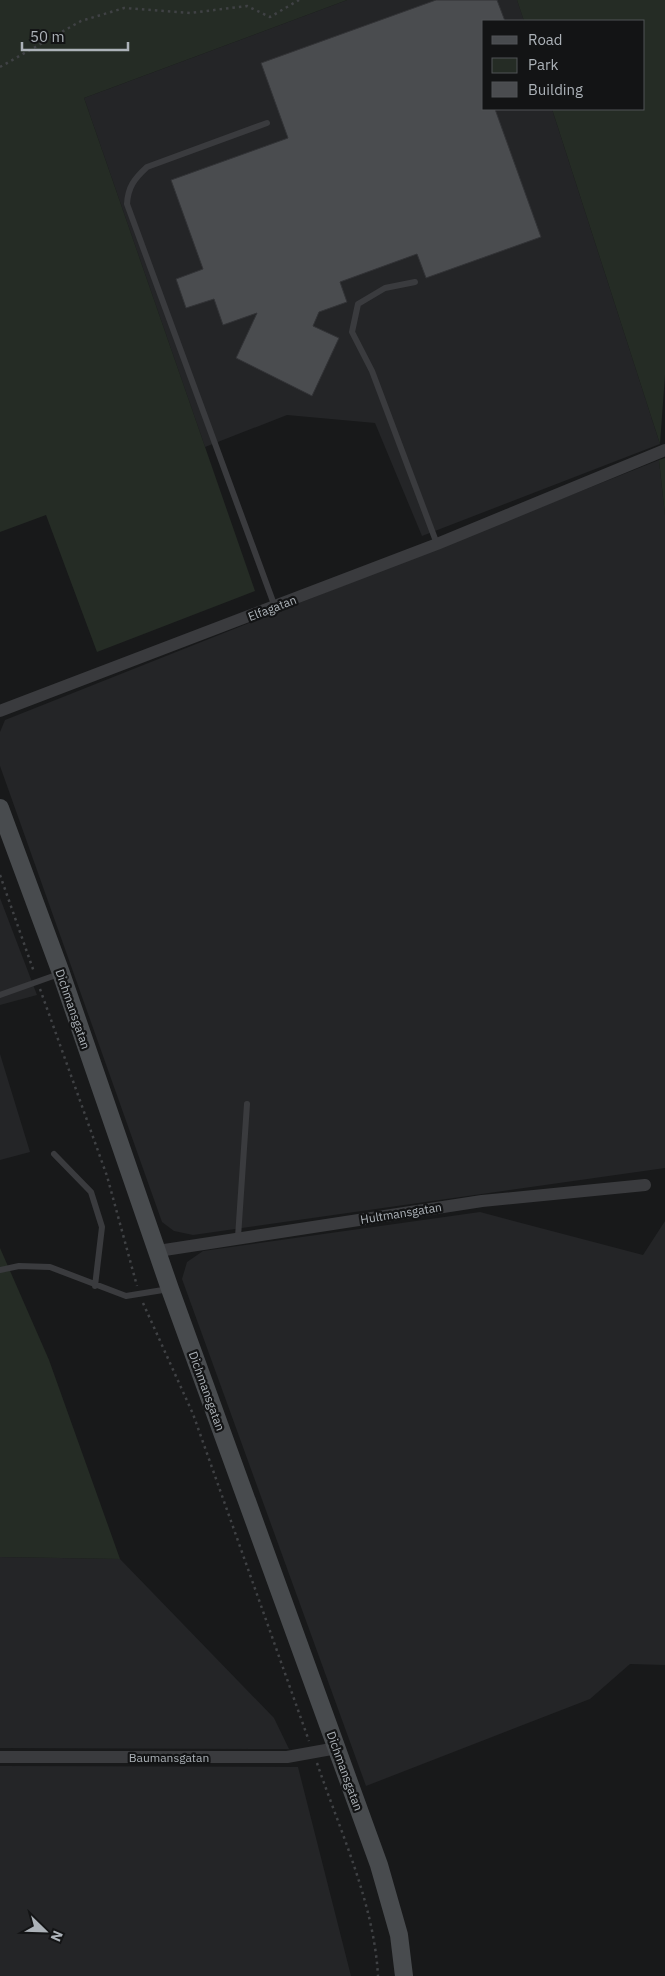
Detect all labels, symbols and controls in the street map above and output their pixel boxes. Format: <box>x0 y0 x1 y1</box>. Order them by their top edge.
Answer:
scale bar <box>22 20 129 52</box>
legend <box>482 20 645 110</box>
text: 50 m <box>30 27 65 46</box>
text: Road <box>528 30 563 49</box>
text: Park <box>528 55 558 74</box>
text: Building <box>528 80 583 99</box>
street label: Elfagatan <box>246 592 298 624</box>
street label: Dichmansgatan <box>52 967 94 1051</box>
street label: Hultmansgatan <box>359 1199 443 1227</box>
street label: Dichmansgatan <box>186 1349 228 1433</box>
street label: Dichmansgatan <box>324 1729 366 1813</box>
street label: Baumansgatan <box>129 1750 209 1765</box>
north arrow <box>20 1906 70 1956</box>
text: N <box>47 1928 67 1944</box>

